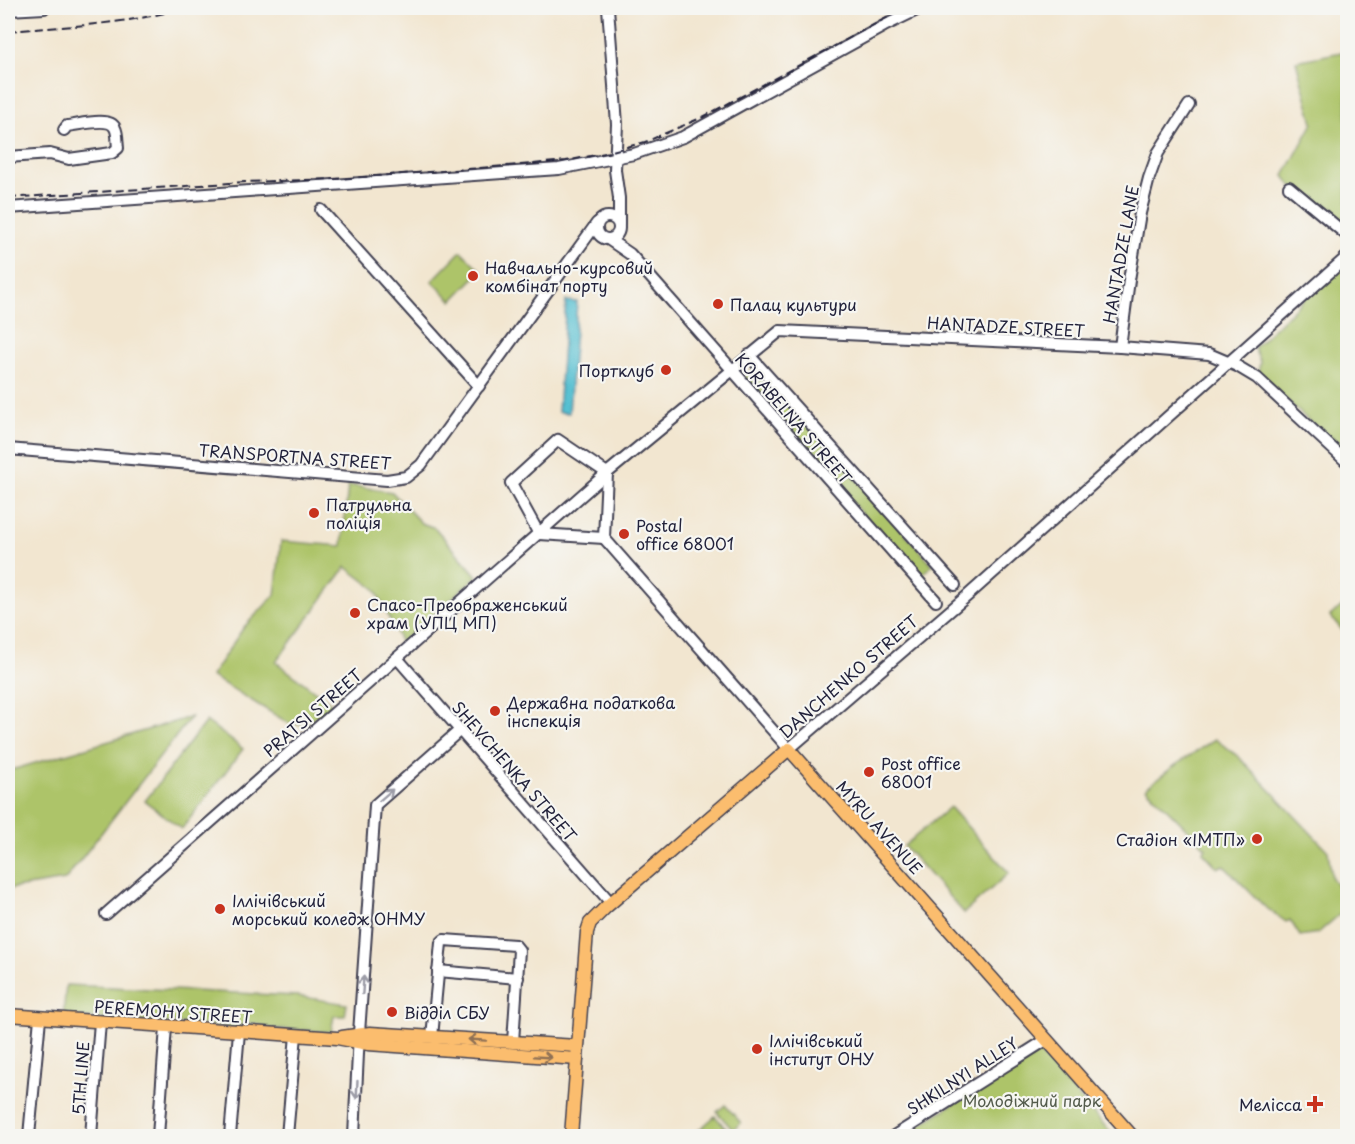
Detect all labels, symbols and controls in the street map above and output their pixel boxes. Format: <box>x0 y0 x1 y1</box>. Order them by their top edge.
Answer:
street label: HANTADZE LANE <box>1096 183 1144 325</box>
place label: Навчально-курсовий комбінат порту <box>485 255 653 297</box>
marker: Навчально-курсовий комбінат порту <box>466 269 480 283</box>
place label: Палац культури <box>730 292 857 316</box>
marker: Палац культури <box>711 297 725 311</box>
street label: HANTADZE STREET <box>927 310 1086 342</box>
street label: KORABELNA STREET <box>730 347 858 489</box>
place label: Портклуб <box>579 358 655 382</box>
marker: Портклуб <box>659 363 673 377</box>
street label: TRANSPORTNA STREET <box>198 437 392 475</box>
place label: Патрульна поліція <box>326 492 412 534</box>
marker: Патрульна поліція <box>307 506 321 520</box>
place label: Postal office 68001 <box>636 513 734 555</box>
marker: Postal office 68001 <box>617 527 631 541</box>
place label: Спасо-Преображенський храм (УПЦ МП) <box>367 592 568 634</box>
marker: Спасо-Преображенський храм (УПЦ МП) <box>348 606 362 620</box>
street label: DANCHENKO STREET <box>773 609 923 743</box>
street label: PRATSI STREET <box>257 662 367 762</box>
place label: Державна податкова інспекція <box>506 690 675 732</box>
street label: SHEVCHENKA STREET <box>447 696 583 846</box>
marker: Державна податкова інспекція <box>488 704 502 718</box>
place label: Post office 68001 <box>881 751 961 793</box>
marker: Post office 68001 <box>862 765 876 779</box>
street label: MYRU AVENUE <box>831 775 929 879</box>
one-way arrow <box>378 788 393 802</box>
place label: Стадіон «ІМТП» <box>1116 827 1245 851</box>
marker: Стадіон «ІМТП» <box>1250 832 1264 846</box>
place label: Іллічівський морський коледж ОНМУ <box>232 888 426 930</box>
marker: Іллічівський морський коледж ОНМУ <box>213 902 227 916</box>
one-way arrow <box>357 975 368 995</box>
street label: PEREMOHY STREET <box>93 993 253 1029</box>
place label: Відділ СБУ <box>404 1000 490 1024</box>
marker: Відділ СБУ <box>385 1005 399 1019</box>
place label: Іллічівський інститут ОНУ <box>769 1028 875 1070</box>
street label: SHKILNYI ALLEY <box>902 1030 1022 1120</box>
one-way arrow <box>468 1034 488 1045</box>
street label: 5TH LINE <box>65 1040 95 1116</box>
marker: Іллічівський інститут ОНУ <box>750 1042 764 1056</box>
one-way arrow <box>533 1052 553 1063</box>
one-way arrow <box>351 1079 362 1099</box>
park label: Молодіжний парк <box>963 1088 1102 1112</box>
place label: Мелісса <box>1239 1092 1302 1116</box>
marker: Мелісса <box>1306 1095 1324 1113</box>

